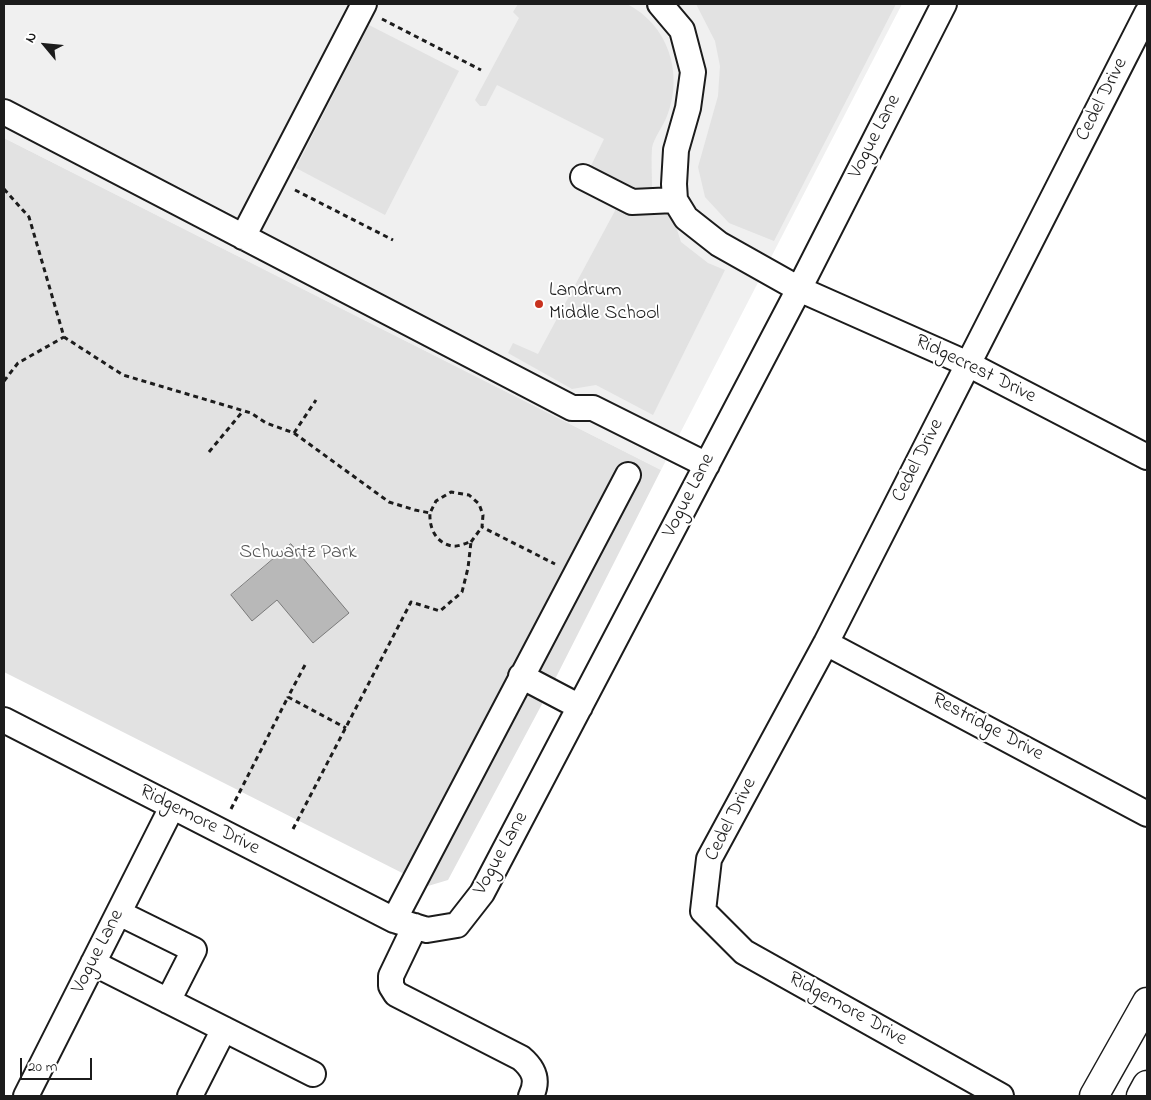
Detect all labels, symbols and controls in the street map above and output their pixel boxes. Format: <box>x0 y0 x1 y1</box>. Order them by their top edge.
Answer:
north arrow <box>20 20 70 70</box>
text: N <box>20 29 43 47</box>
street label: Cedel Drive <box>1072 54 1134 146</box>
street label: Vogue Lane <box>845 91 907 183</box>
place label: Landrum Middle School <box>549 280 659 327</box>
marker: Landrum Middle School <box>533 298 545 310</box>
street label: Ridgecrest Drive <box>911 330 1039 410</box>
street label: Cedel Drive <box>888 415 950 507</box>
street label: Vogue Lane <box>659 450 721 542</box>
park label: Schwartz Park <box>239 542 357 566</box>
street label: Restridge Drive <box>927 689 1047 767</box>
street label: Cedel Drive <box>701 774 763 866</box>
street label: Ridgemore Drive <box>135 780 263 862</box>
street label: Vogue Lane <box>469 808 535 900</box>
street label: Vogue Lane <box>68 906 130 998</box>
street label: Ridgemore Drive <box>784 968 910 1052</box>
scale bar <box>22 1048 95 1080</box>
text: 20 m <box>28 1056 57 1078</box>

